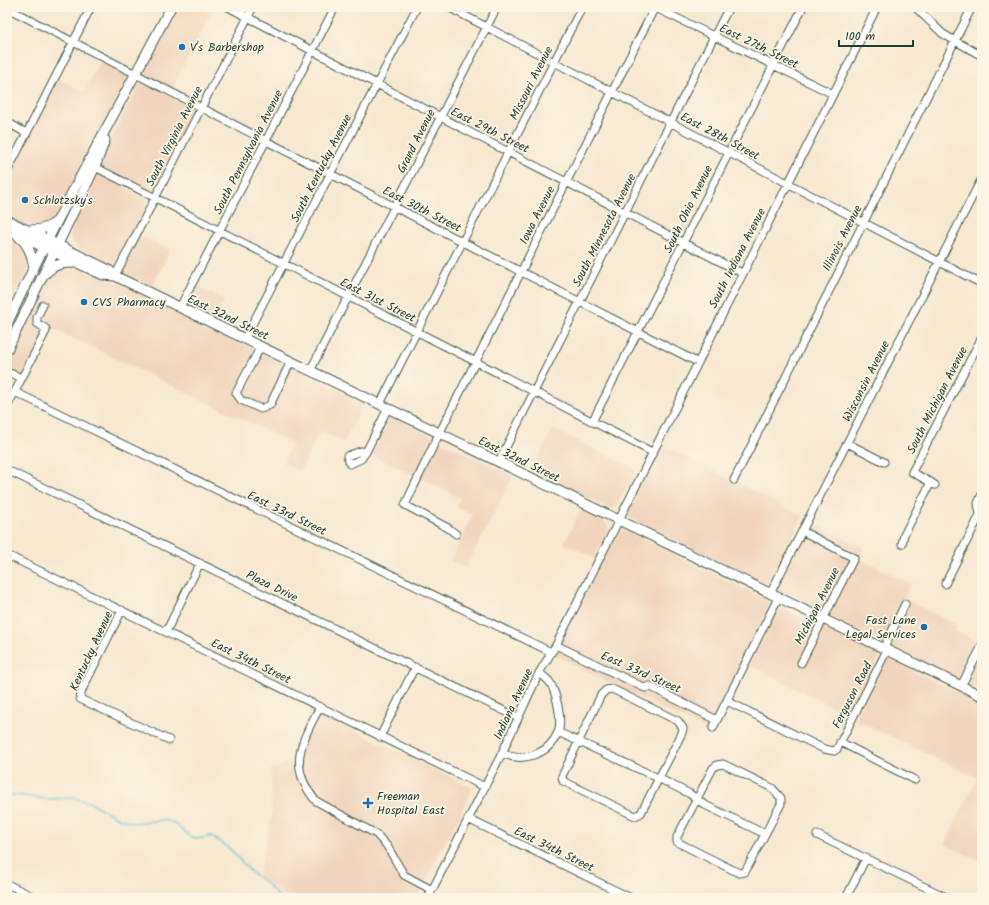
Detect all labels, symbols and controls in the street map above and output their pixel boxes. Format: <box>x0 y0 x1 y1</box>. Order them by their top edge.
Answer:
street label: East 27th Street <box>716 19 802 74</box>
scale bar <box>839 22 913 48</box>
text: 100 m <box>845 27 876 46</box>
place label: V's Barbershop <box>190 38 264 57</box>
marker: V's Barbershop <box>177 42 187 52</box>
street label: Missouri Avenue <box>505 42 559 124</box>
street label: South Virginia Avenue <box>141 82 208 190</box>
street label: South Pennsylvania Avenue <box>209 86 288 218</box>
street label: East 29th Street <box>447 102 533 159</box>
street label: Grand Avenue <box>392 105 441 176</box>
street label: East 28th Street <box>677 107 763 166</box>
street label: South Kentucky Avenue <box>286 110 357 226</box>
street label: South Ohio Avenue <box>659 162 718 256</box>
street label: South Minnesota Avenue <box>568 170 642 290</box>
street label: East 30th Street <box>379 181 465 238</box>
street label: Iowa Avenue <box>515 182 560 248</box>
place label: Schlotzsky's <box>33 191 93 210</box>
marker: Schlotzsky's <box>20 195 30 205</box>
street label: Illinois Avenue <box>818 201 868 275</box>
street label: South Indiana Avenue <box>704 204 771 312</box>
street label: East 31st Street <box>337 273 419 328</box>
street label: East 32nd Street <box>184 289 272 346</box>
place label: CVS Pharmacy <box>92 293 166 312</box>
marker: CVS Pharmacy <box>79 297 89 307</box>
street label: Wisconsin Avenue <box>838 337 895 425</box>
street label: South Michigan Avenue <box>902 343 973 457</box>
street label: East 32nd Street <box>475 431 563 488</box>
street label: East 33rd Street <box>244 486 330 541</box>
street label: Michigan Avenue <box>790 564 845 648</box>
street label: Plaza Drive <box>243 566 302 607</box>
street label: Kentucky Avenue <box>65 608 118 694</box>
place label: Fast Lane Legal Services <box>845 611 917 644</box>
marker: Fast Lane Legal Services <box>919 622 929 632</box>
street label: East 34th Street <box>208 634 294 689</box>
street label: East 33rd Street <box>598 646 684 699</box>
street label: Ferguson Road <box>827 658 878 732</box>
street label: Indiana Avenue <box>489 665 539 743</box>
place label: Freeman Hospital East <box>377 787 445 820</box>
marker: Freeman Hospital East <box>362 797 374 809</box>
street label: East 34th Street <box>511 822 597 877</box>

